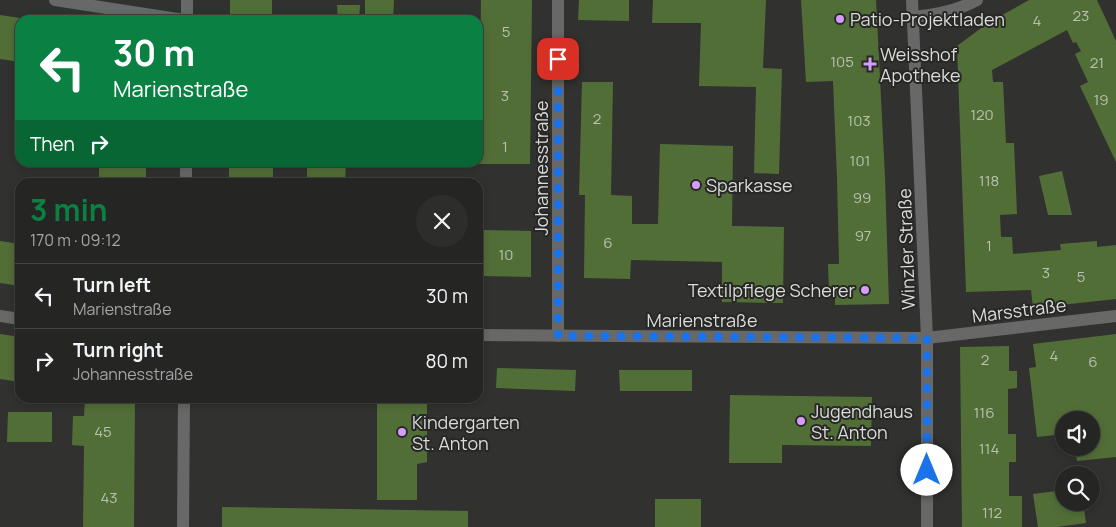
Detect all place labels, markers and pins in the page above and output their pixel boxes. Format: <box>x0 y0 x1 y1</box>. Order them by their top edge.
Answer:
place label: Patio-Projektladen <box>850 7 1005 31</box>
marker: Patio-Projektladen <box>834 13 846 25</box>
pin <box>537 38 579 80</box>
place label: Weisshof Apotheke <box>880 42 960 87</box>
marker: Weisshof Apotheke <box>864 58 876 70</box>
place label: Sparkasse <box>706 173 793 197</box>
marker: Sparkasse <box>690 179 702 191</box>
place label: Textilpflege Scherer <box>688 278 855 302</box>
marker: Textilpflege Scherer <box>859 284 871 296</box>
place label: Jugendhaus St. Anton <box>811 399 913 444</box>
place label: Kindergarten St. Anton <box>412 410 520 455</box>
marker: Jugendhaus St. Anton <box>795 415 807 427</box>
marker: Kindergarten St. Anton <box>396 426 408 438</box>

